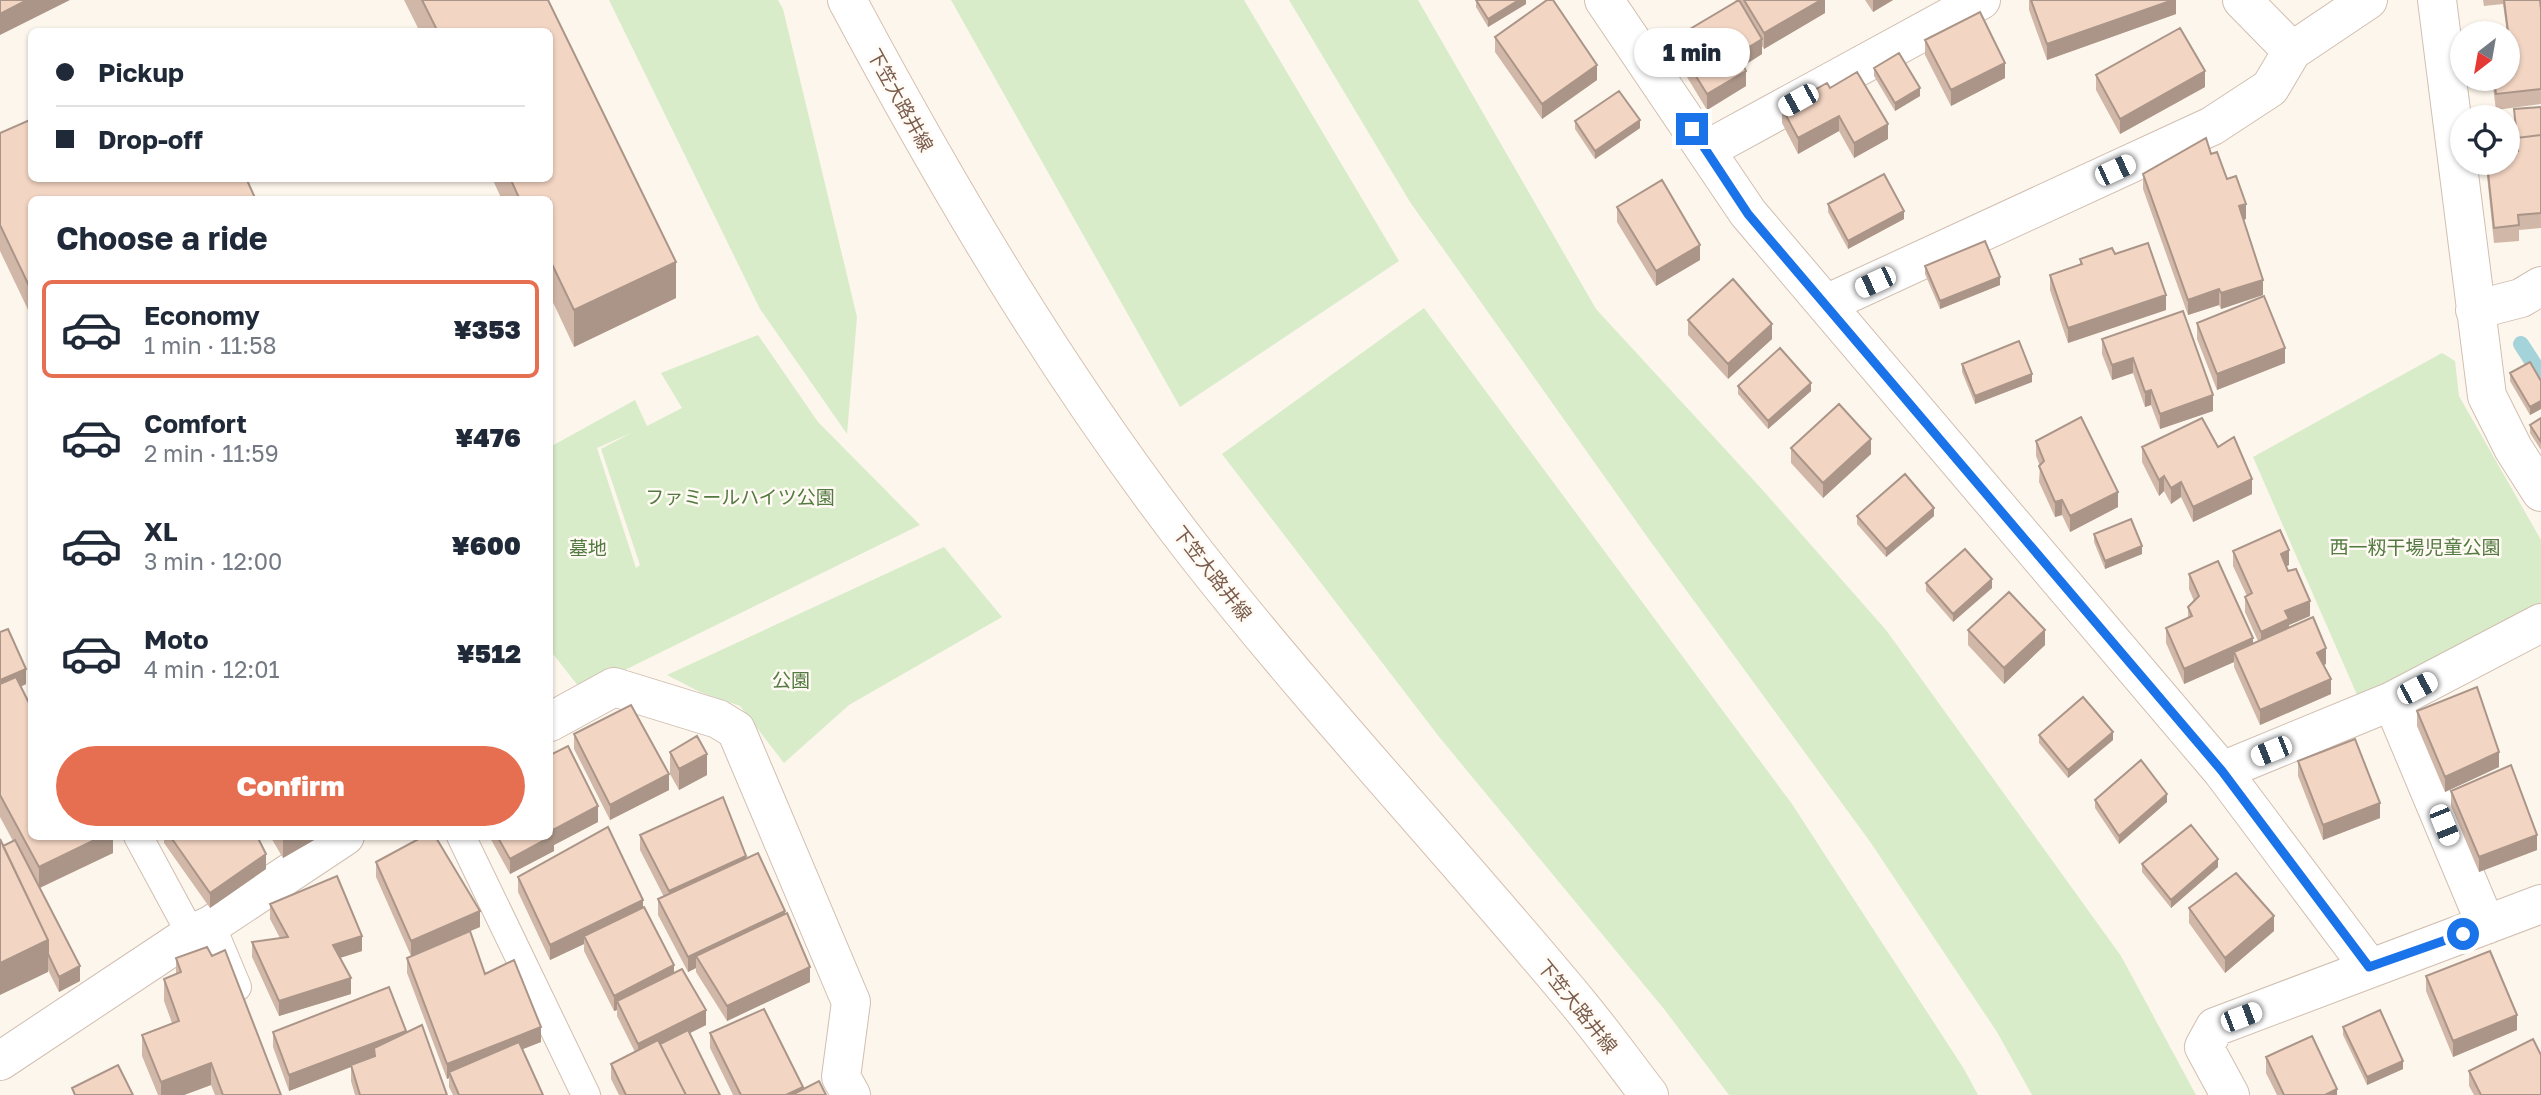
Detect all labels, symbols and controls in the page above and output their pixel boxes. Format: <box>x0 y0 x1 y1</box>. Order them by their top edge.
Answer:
north arrow <box>2450 21 2520 91</box>
map controls <box>2450 21 2520 175</box>
callout: 1 min <box>1634 27 1750 76</box>
text: 1 min <box>1663 38 1721 66</box>
street label: 下笠大路井線 <box>863 45 939 155</box>
text: Pickup <box>98 57 184 88</box>
car <box>1775 81 1822 119</box>
button: locate <box>2450 105 2520 175</box>
route end <box>1676 113 1708 145</box>
text: Drop-off <box>98 124 203 155</box>
car <box>2092 152 2139 188</box>
text: Choose a ride <box>56 219 268 257</box>
car <box>1852 264 1899 300</box>
icon: car <box>60 298 123 361</box>
text: Economy <box>144 300 260 331</box>
text: ¥353 <box>454 314 521 345</box>
text: 1 min · 11:58 <box>144 331 277 359</box>
icon: car <box>60 406 123 469</box>
text: Comfort <box>144 408 247 439</box>
text: ¥476 <box>455 422 521 453</box>
text: 2 min · 11:59 <box>144 439 279 467</box>
park label: ファミールハイツ公園 <box>645 485 835 508</box>
icon: car <box>60 514 123 577</box>
text: XL <box>144 516 178 547</box>
street label: 下笠大路井線 <box>1169 521 1257 625</box>
text: ¥600 <box>451 530 521 561</box>
park label: 西一籾干場児童公園 <box>2329 535 2501 558</box>
park label: 墓地 <box>569 536 607 559</box>
text: 3 min · 12:00 <box>144 547 282 575</box>
icon: car <box>60 622 123 685</box>
text: Moto <box>144 624 209 655</box>
text: ¥512 <box>456 638 521 669</box>
text: 4 min · 12:01 <box>144 655 280 683</box>
park label: 公園 <box>772 668 810 691</box>
car <box>2394 669 2441 707</box>
car <box>2248 733 2295 769</box>
button: Confirm <box>56 746 525 826</box>
car <box>2427 802 2462 848</box>
route start <box>2447 918 2479 950</box>
street label: 下笠大路井線 <box>1533 954 1623 1058</box>
car <box>2218 1000 2265 1034</box>

